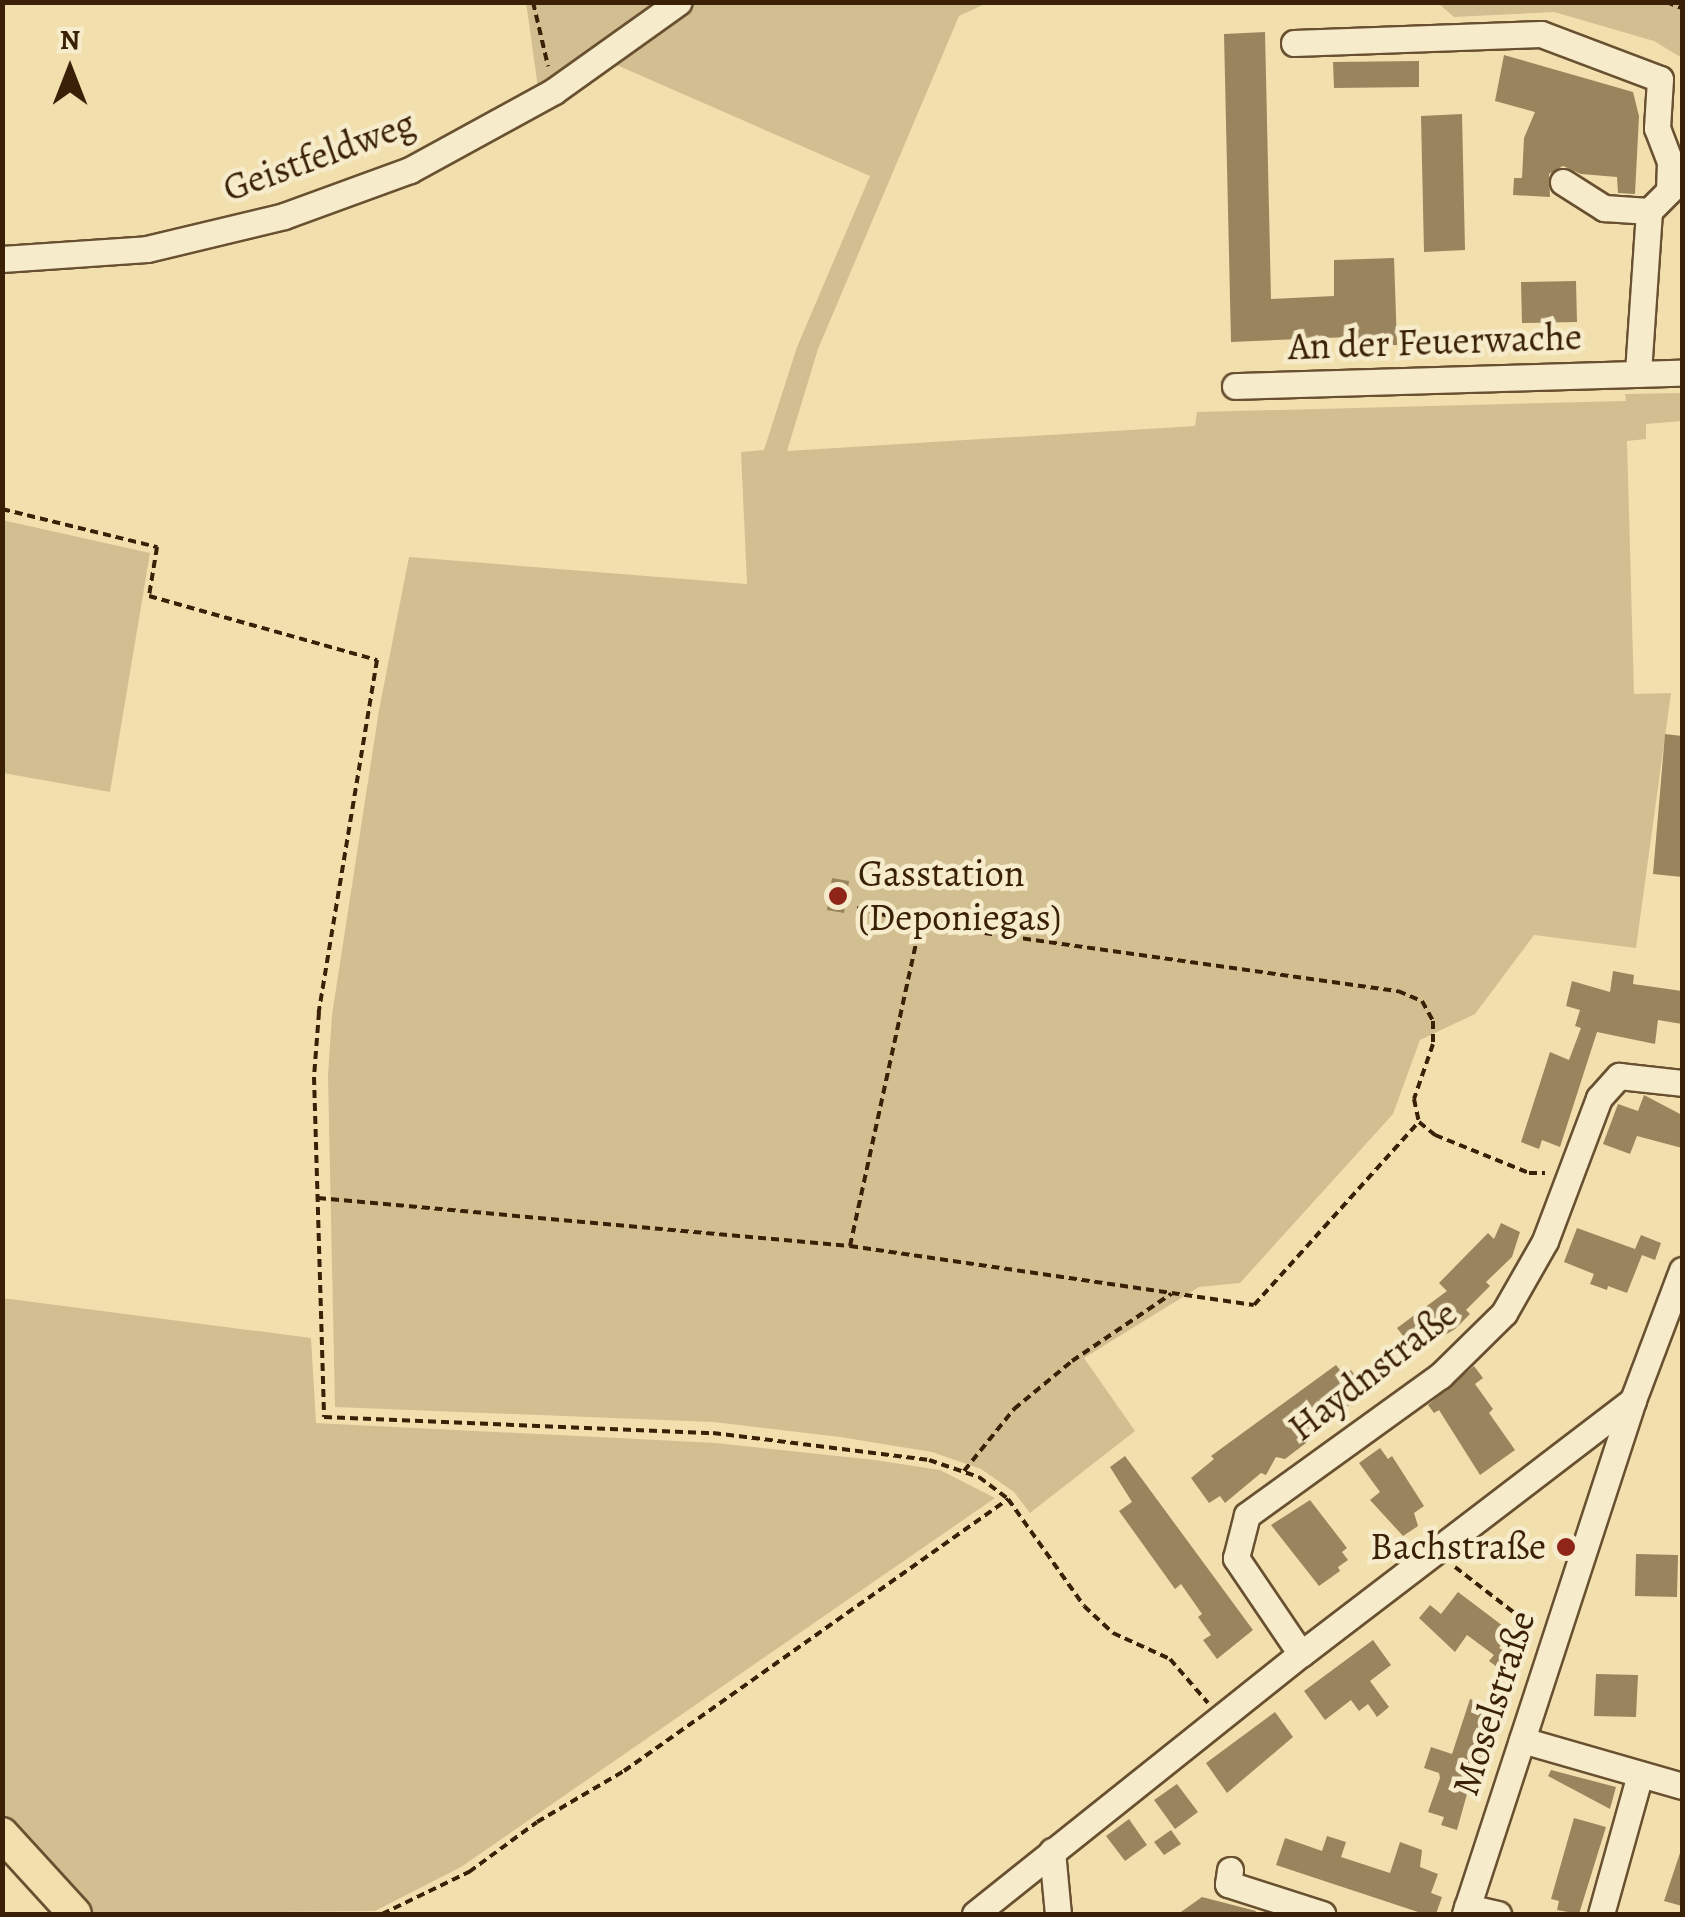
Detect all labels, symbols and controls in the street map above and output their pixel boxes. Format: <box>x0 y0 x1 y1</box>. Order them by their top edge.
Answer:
north arrow <box>20 20 120 120</box>
text: N <box>60 21 80 59</box>
street label: Geistfeldweg <box>217 100 421 212</box>
street label: An der Feuerwache <box>1287 314 1583 370</box>
place label: Gasstation (Deponiegas) <box>858 851 1061 941</box>
marker: Gasstation (Deponiegas) <box>827 885 849 907</box>
street label: Haydnstraße <box>1280 1291 1466 1451</box>
place label: Bachstraße <box>1370 1524 1546 1570</box>
marker: Bachstraße <box>1555 1536 1577 1558</box>
street label: Moselstraße <box>1443 1605 1545 1801</box>

